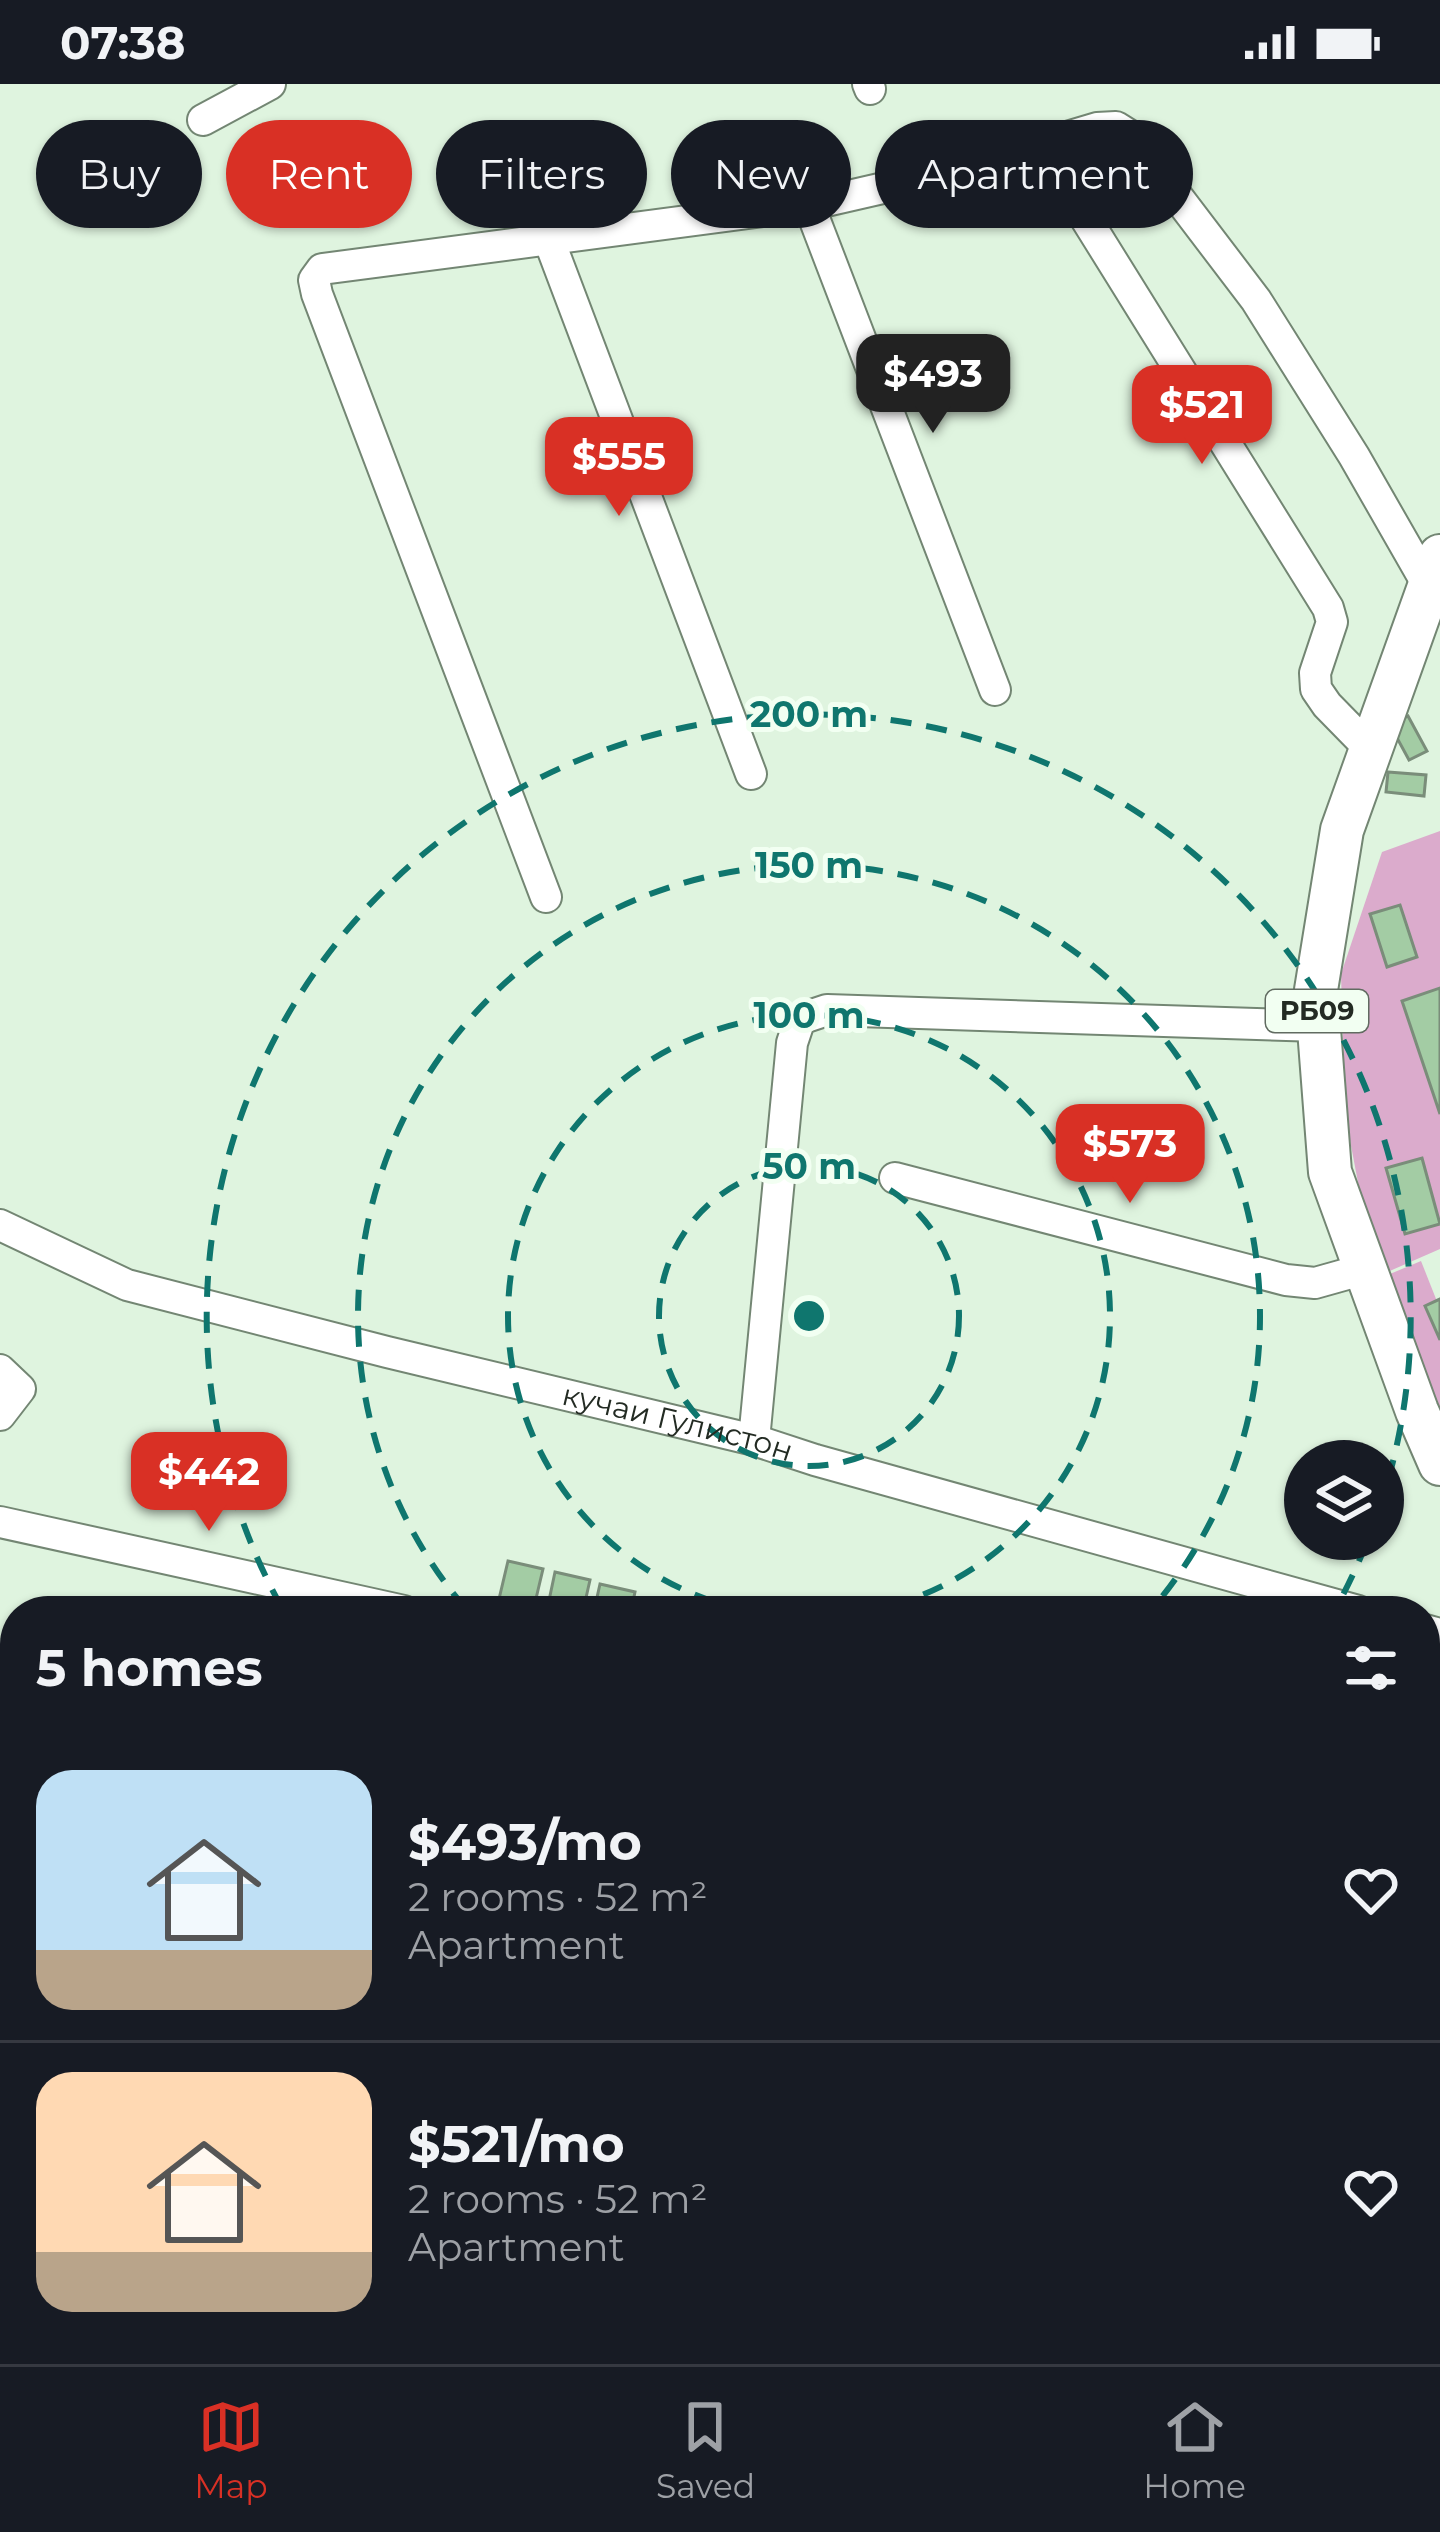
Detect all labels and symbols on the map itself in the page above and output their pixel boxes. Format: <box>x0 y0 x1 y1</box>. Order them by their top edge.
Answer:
pin: $493 <box>862 334 1004 436</box>
pin: $521 <box>1131 365 1273 467</box>
pin: $555 <box>548 417 690 519</box>
text: 200 m <box>750 692 868 736</box>
text: 150 m <box>755 843 863 887</box>
road number: РБ09 <box>1266 990 1368 1032</box>
text: 100 m <box>754 993 864 1037</box>
pin: $573 <box>1059 1104 1201 1206</box>
text: 50 m <box>762 1144 856 1188</box>
centre of rings <box>788 1295 830 1337</box>
street label: кучаи Гулистон <box>559 1376 798 1469</box>
pin: $442 <box>138 1432 280 1534</box>

